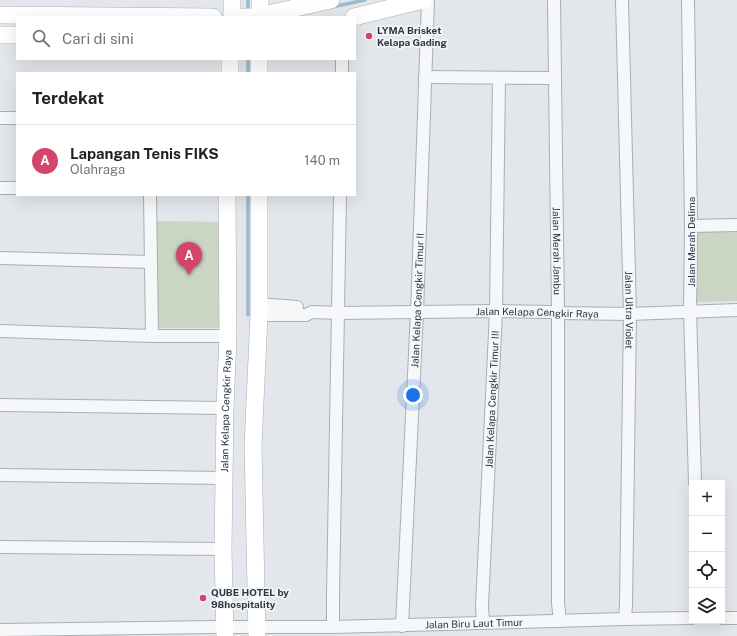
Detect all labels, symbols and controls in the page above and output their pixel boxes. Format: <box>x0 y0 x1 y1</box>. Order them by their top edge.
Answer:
search box <box>16 16 356 60</box>
place label: LYMA Brisket Kelapa Gading <box>377 24 447 48</box>
icon: search <box>30 27 52 49</box>
text: Cari di sini <box>62 30 134 47</box>
marker: LYMA Brisket Kelapa Gading <box>364 31 374 41</box>
text: Terdekat <box>32 88 104 108</box>
text: Lapangan Tenis FIKS <box>70 145 219 162</box>
text: A <box>40 153 50 168</box>
text: 140 m <box>304 153 340 168</box>
text: Olahraga <box>70 162 125 177</box>
street label: Jalan Merah Delima <box>685 197 697 287</box>
street label: Jalan Merah Jambu <box>551 207 564 295</box>
street label: Jalan Kelapa Cengkir Timur II <box>408 233 426 368</box>
pin: A <box>176 242 202 275</box>
street label: Jalan Ultra Violet <box>623 271 636 349</box>
street label: Jalan Kelapa Cengkir Raya <box>476 305 599 320</box>
street label: Jalan Kelapa Cengkir Timur III <box>483 330 501 468</box>
street label: Jalan Kelapa Cengkir Raya <box>218 350 233 472</box>
your location <box>403 385 423 405</box>
map controls <box>689 480 725 624</box>
button: + <box>689 480 725 516</box>
button: − <box>689 516 725 552</box>
button: locate <box>689 552 725 588</box>
place label: QUBE HOTEL by 98hospitality <box>211 586 289 610</box>
button: layers <box>689 588 725 624</box>
marker: QUBE HOTEL by 98hospitality <box>198 593 208 603</box>
street label: Jalan Biru Laut Timur <box>425 616 523 630</box>

